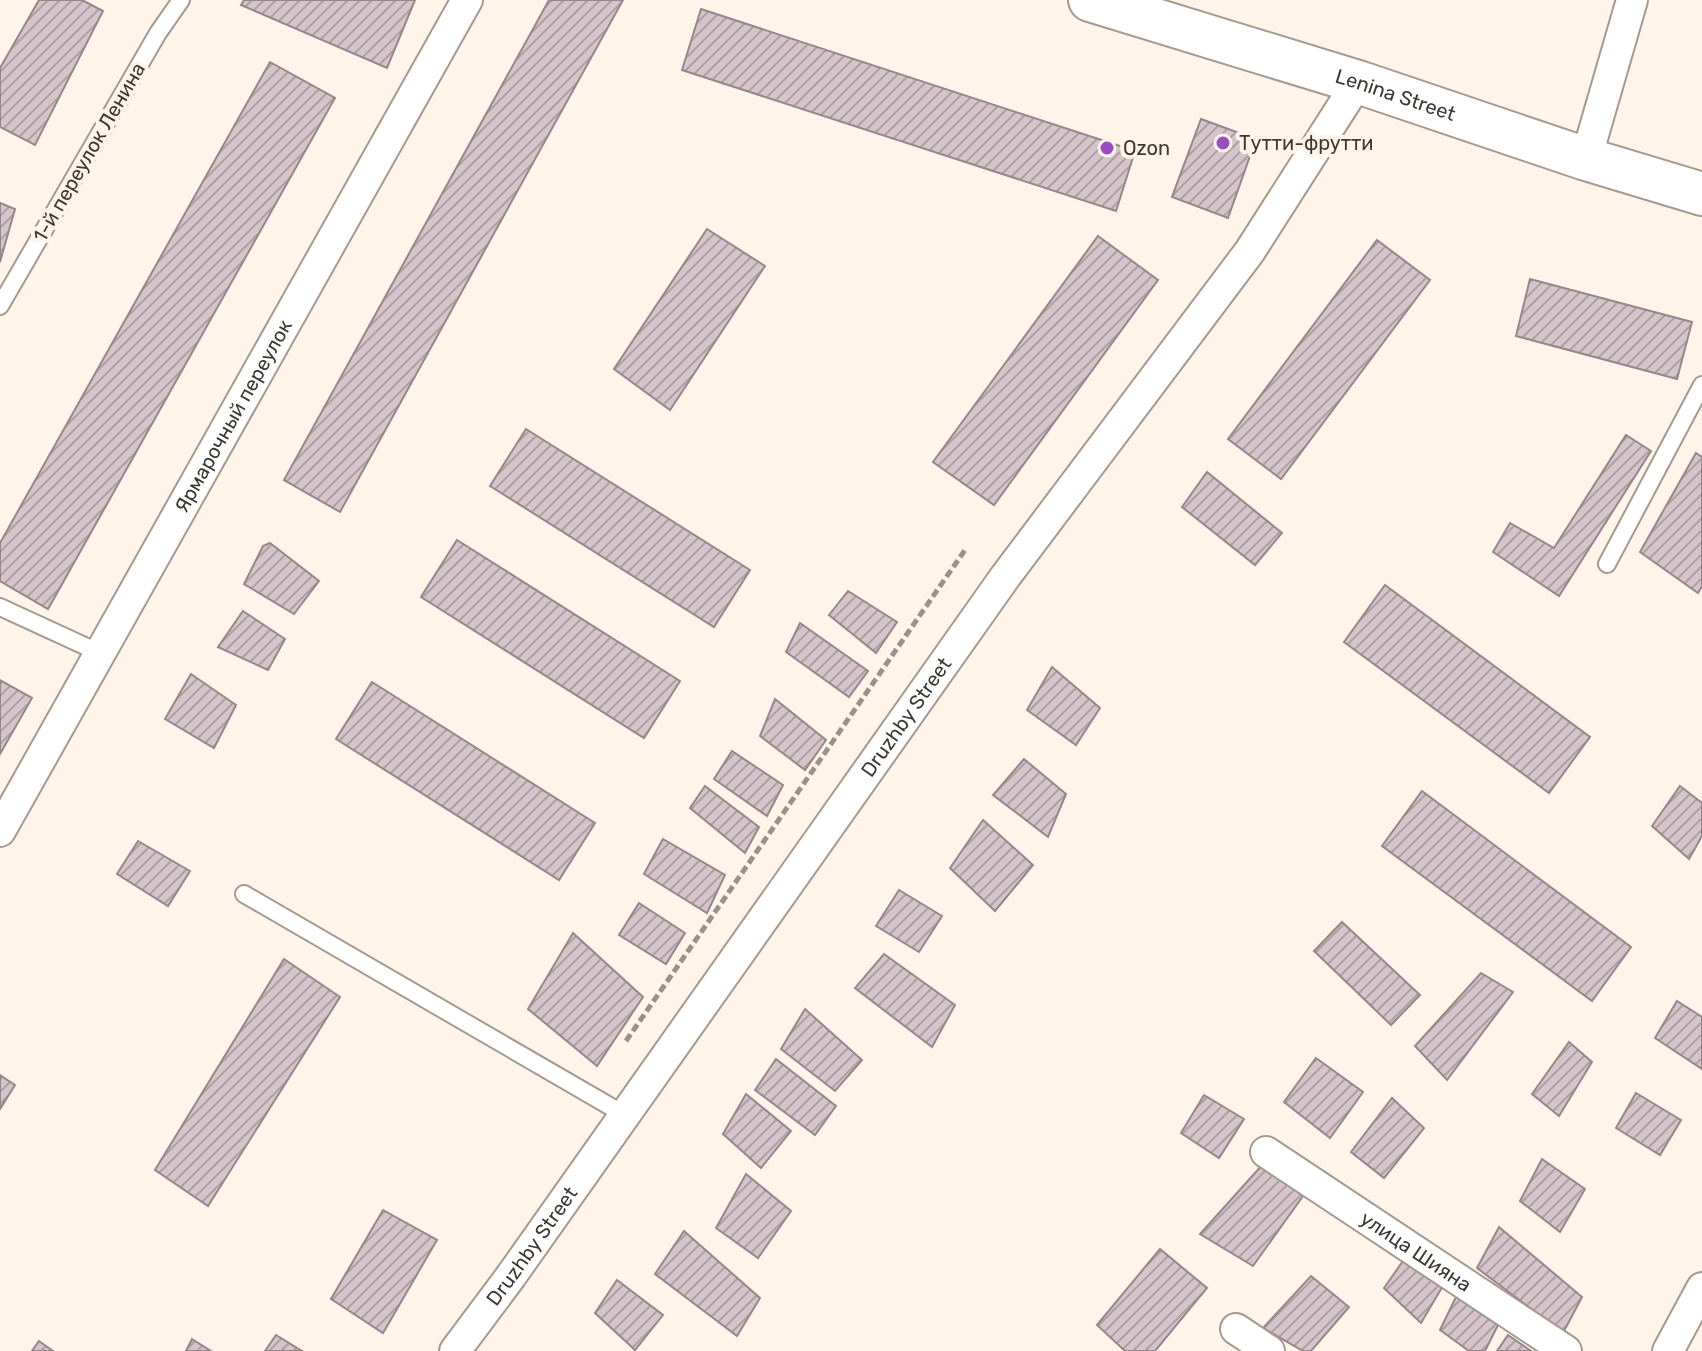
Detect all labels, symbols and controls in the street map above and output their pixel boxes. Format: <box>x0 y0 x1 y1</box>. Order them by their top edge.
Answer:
street label: 1-й переулок Ленина <box>28 58 150 246</box>
street label: Lenina Street <box>1333 64 1459 126</box>
place label: Тутти-фрутти <box>1239 131 1373 155</box>
marker: Тутти-фрутти <box>1214 134 1232 152</box>
place label: Ozon <box>1123 136 1170 160</box>
marker: Ozon <box>1098 139 1116 157</box>
street label: Ярмарочный переулок <box>169 315 297 517</box>
street label: Druzhby Street <box>856 653 956 781</box>
street label: Druzhby Street <box>481 1182 582 1310</box>
street label: улица Шияна <box>1356 1206 1476 1297</box>

